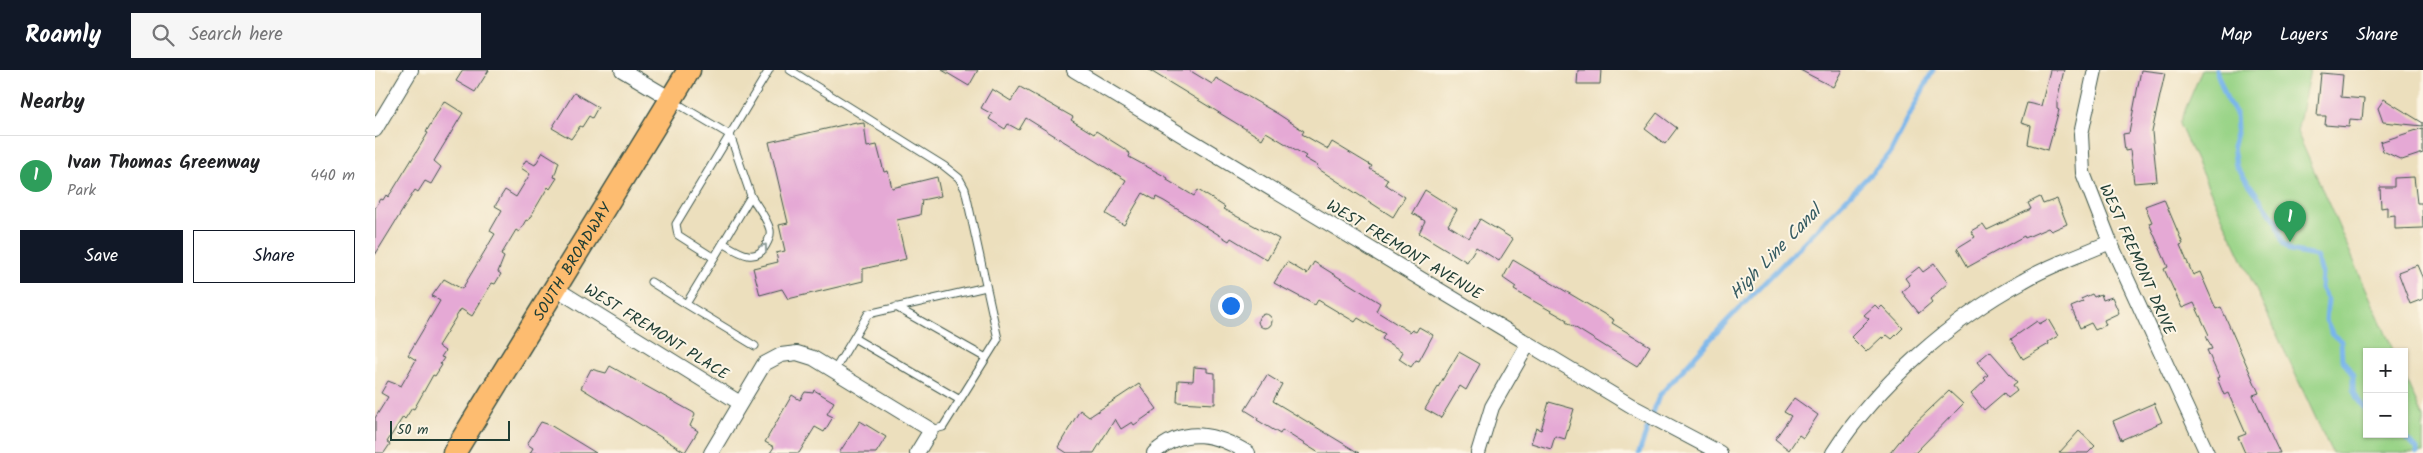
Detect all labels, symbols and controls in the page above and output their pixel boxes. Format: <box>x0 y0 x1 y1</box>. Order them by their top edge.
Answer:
search box <box>131 13 481 58</box>
text: Roamly <box>25 16 101 55</box>
text: Search here <box>189 20 283 50</box>
icon: search <box>149 21 177 49</box>
text: Map <box>2221 21 2252 50</box>
text: Layers <box>2280 21 2328 50</box>
text: Share <box>2356 21 2398 50</box>
text: Nearby <box>20 86 85 119</box>
text: Ivan Thomas Greenway <box>67 148 260 178</box>
text: 1 <box>34 163 38 188</box>
text: 440 m <box>310 163 355 188</box>
text: Park <box>67 178 96 203</box>
street label: WEST FREMONT DRIVE <box>2092 180 2181 340</box>
street label: WEST FREMONT AVENUE <box>1321 194 1488 307</box>
water label: High Line Canal <box>1723 196 1832 307</box>
street label: SOUTH BROADWAY <box>527 197 619 326</box>
pin: 1 <box>2274 201 2306 242</box>
button: Save <box>20 230 183 283</box>
button: Share <box>193 230 355 283</box>
one-way arrow <box>758 243 767 253</box>
street label: WEST FREMONT PLACE <box>579 277 734 387</box>
your location <box>1218 293 1244 319</box>
map controls <box>2363 348 2408 438</box>
button: + <box>2363 348 2408 393</box>
button: − <box>2363 393 2408 438</box>
scale bar <box>390 418 510 441</box>
text: 50 m <box>397 419 428 441</box>

